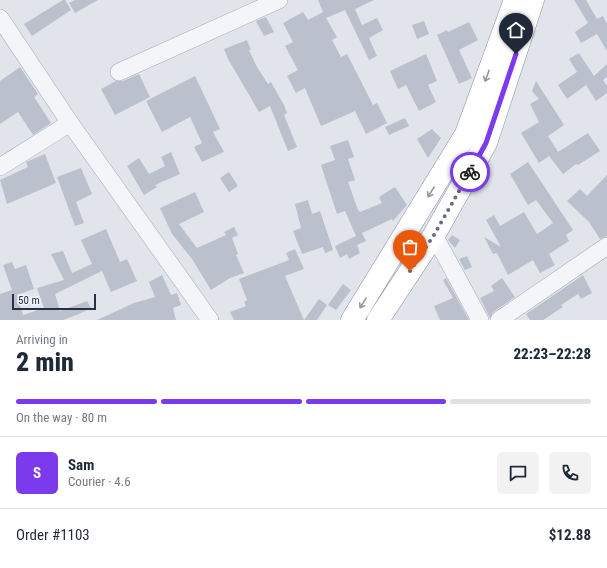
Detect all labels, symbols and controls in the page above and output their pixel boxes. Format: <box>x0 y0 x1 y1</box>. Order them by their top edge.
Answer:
pin <box>499 13 533 54</box>
icon: home <box>505 19 527 41</box>
one-way arrow <box>483 70 491 82</box>
courier <box>450 152 490 192</box>
icon: bike <box>459 161 481 183</box>
one-way arrow <box>426 187 435 198</box>
pin <box>393 230 427 271</box>
icon: bag <box>399 236 421 258</box>
scale bar <box>12 292 96 311</box>
text: 50 m <box>18 294 40 307</box>
one-way arrow <box>358 297 366 309</box>
text: Arriving in <box>16 332 68 347</box>
text: 22:23–22:28 <box>513 345 591 363</box>
text: 2 min <box>16 347 74 377</box>
text: On the way · 80 m <box>16 410 107 425</box>
button: chat <box>497 452 539 494</box>
button: phone <box>549 452 591 494</box>
text: Sam <box>68 456 94 474</box>
text: S <box>33 464 41 482</box>
text: Courier · 4.6 <box>68 474 131 489</box>
text: Order #1103 <box>16 526 90 544</box>
text: $12.88 <box>549 526 591 544</box>

